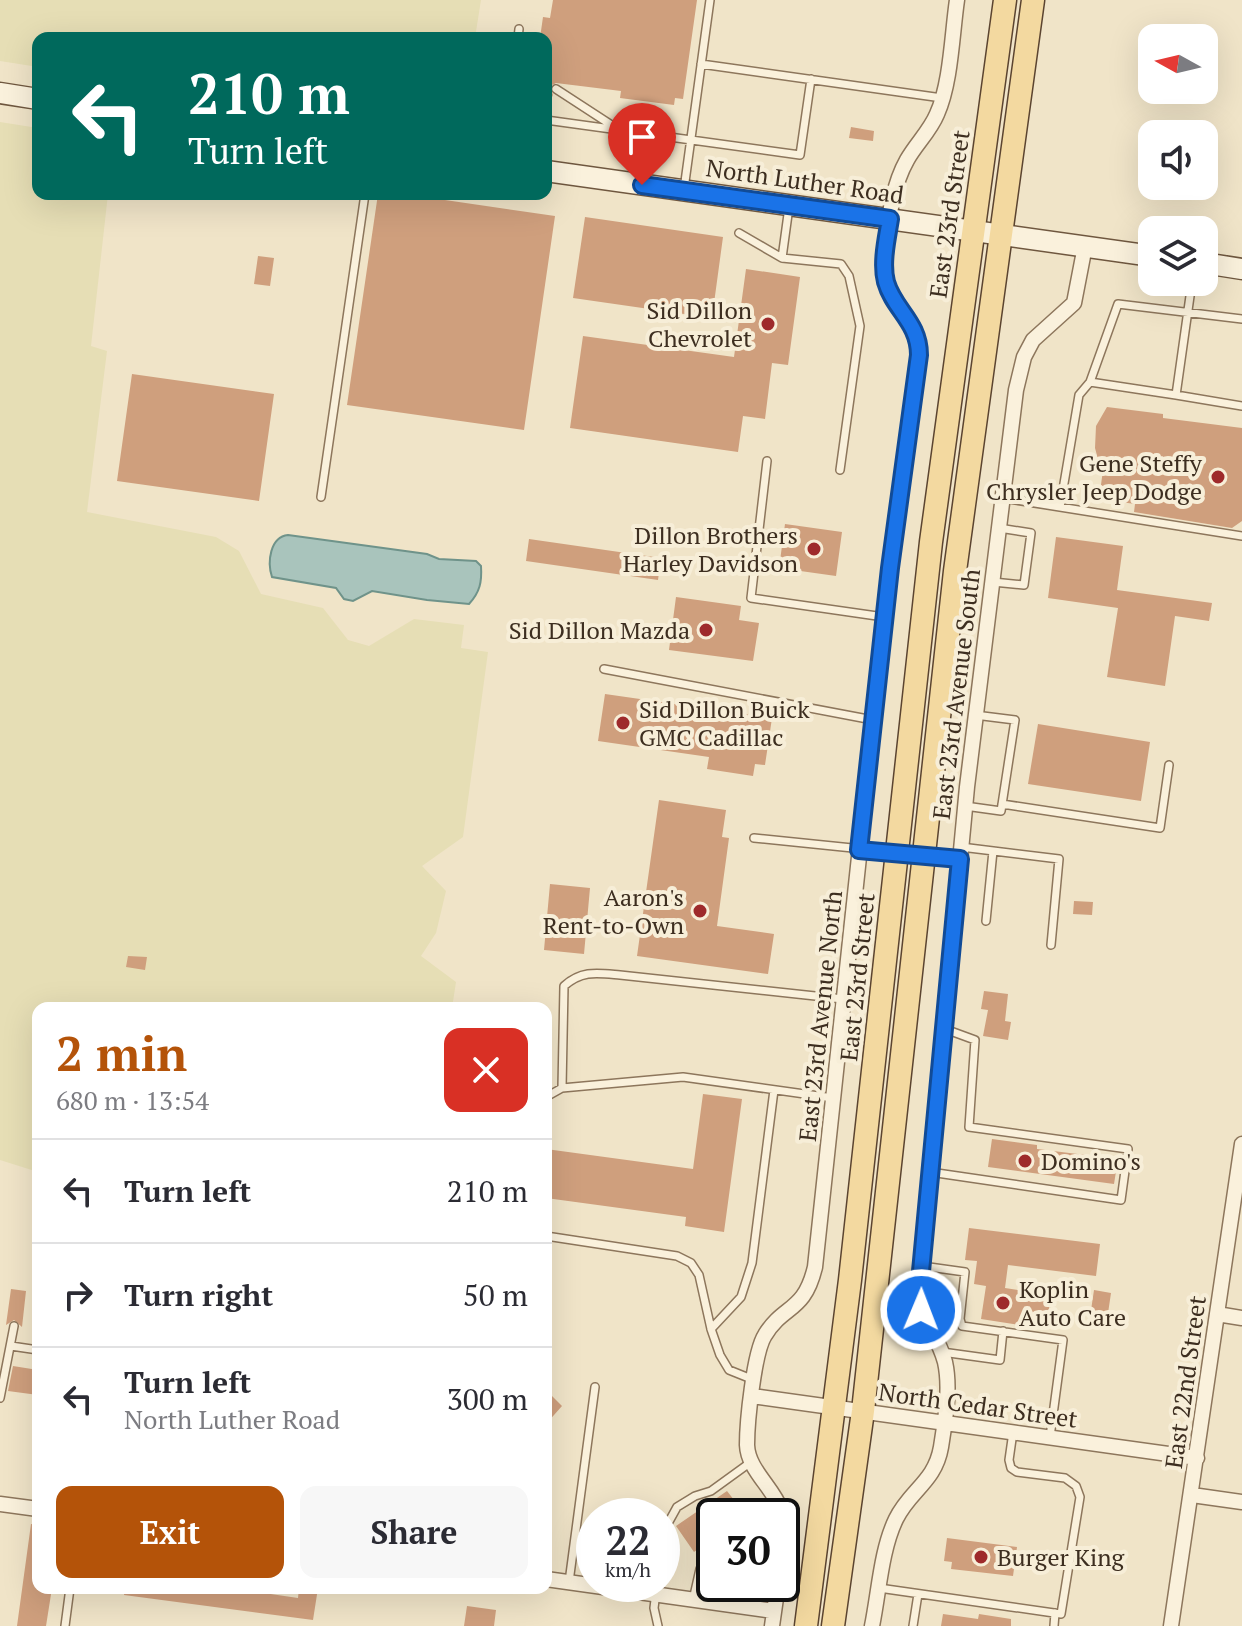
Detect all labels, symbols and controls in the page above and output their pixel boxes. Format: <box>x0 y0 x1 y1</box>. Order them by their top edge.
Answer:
north arrow <box>1138 24 1218 104</box>
map controls <box>1138 24 1218 296</box>
text: 210 m <box>188 56 350 130</box>
icon: left <box>56 64 160 168</box>
pin <box>608 103 676 185</box>
icon: arrive <box>620 115 664 159</box>
button: sound <box>1138 120 1218 200</box>
text: Turn left <box>188 127 328 174</box>
street label: East 23rd Street <box>921 128 977 300</box>
street label: North Luther Road <box>704 151 906 211</box>
button: layers <box>1138 216 1218 296</box>
place label: Sid Dillon Chevrolet <box>647 294 752 354</box>
marker: Sid Dillon Chevrolet <box>759 315 777 333</box>
place label: Gene Steffy Chrysler Jeep Dodge <box>986 447 1203 507</box>
marker: Gene Steffy Chrysler Jeep Dodge <box>1209 468 1227 486</box>
place label: Dillon Brothers Harley Davidson <box>623 519 798 579</box>
marker: Dillon Brothers Harley Davidson <box>805 540 823 558</box>
street label: East 23rd Avenue South <box>925 567 987 821</box>
place label: Sid Dillon Mazda <box>509 614 690 646</box>
marker: Sid Dillon Mazda <box>697 621 715 639</box>
place label: Sid Dillon Buick GMC Cadillac <box>639 693 810 753</box>
marker: Sid Dillon Buick GMC Cadillac <box>614 714 632 732</box>
place label: Aaron's Rent-to-Own <box>543 881 684 941</box>
street label: East 23rd Avenue North <box>791 889 849 1143</box>
street label: East 23rd Street <box>832 891 882 1063</box>
marker: Aaron's Rent-to-Own <box>691 902 709 920</box>
text: 2 min <box>56 1021 187 1085</box>
button: close <box>444 1028 528 1112</box>
text: 680 m · 13:54 <box>56 1083 209 1117</box>
place label: Domino's <box>1041 1145 1141 1177</box>
marker: Domino's <box>1016 1152 1034 1170</box>
icon: left <box>56 1169 100 1213</box>
text: Turn left <box>124 1171 251 1211</box>
text: 210 m <box>447 1171 528 1211</box>
position arrow <box>879 1268 963 1352</box>
icon: right <box>56 1273 100 1317</box>
place label: Koplin Auto Care <box>1019 1273 1126 1333</box>
text: Turn right <box>124 1275 273 1315</box>
text: 50 m <box>463 1275 528 1315</box>
street label: East 22nd Street <box>1157 1293 1213 1471</box>
marker: Koplin Auto Care <box>994 1294 1012 1312</box>
text: Turn left <box>124 1362 251 1402</box>
street label: North Cedar Street <box>877 1375 1080 1435</box>
icon: left <box>56 1377 100 1421</box>
text: 300 m <box>447 1379 528 1419</box>
text: North Luther Road <box>124 1402 340 1436</box>
button: Exit <box>56 1486 284 1578</box>
button: Share <box>300 1486 528 1578</box>
speed limit sign: 30 <box>696 1498 800 1602</box>
text: 22 <box>605 1513 651 1566</box>
place label: Burger King <box>997 1541 1124 1573</box>
marker: Burger King <box>972 1548 990 1566</box>
text: km/h <box>605 1556 651 1583</box>

